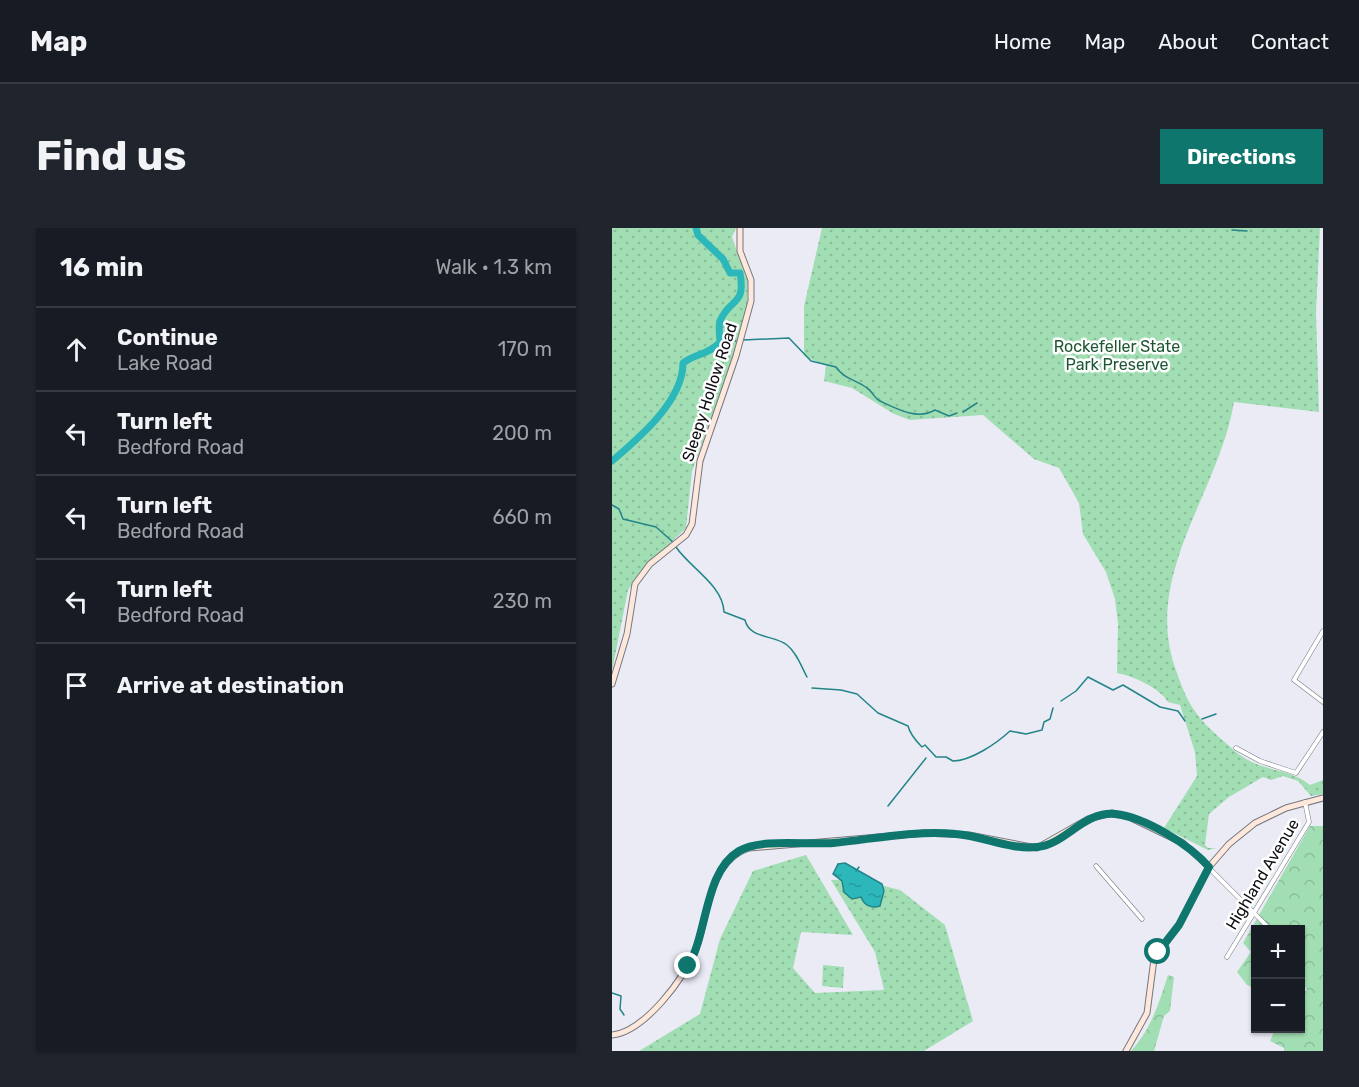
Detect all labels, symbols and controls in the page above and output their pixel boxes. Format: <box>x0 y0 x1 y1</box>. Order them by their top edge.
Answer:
text: Map <box>30 25 87 58</box>
text: Home <box>994 29 1051 54</box>
text: Map <box>1084 29 1125 54</box>
text: About <box>1158 29 1218 54</box>
text: Contact <box>1251 29 1329 54</box>
button: Directions <box>1160 129 1323 184</box>
text: Find us <box>36 131 187 181</box>
text: 16 min <box>60 252 143 283</box>
text: Walk · 1.3 km <box>435 255 552 279</box>
street label: Sleepy Hollow Road <box>678 320 741 464</box>
text: Continue <box>117 324 218 351</box>
icon: ahead <box>60 333 93 366</box>
text: 170 m <box>498 337 552 361</box>
park label: Rockefeller State Park Preserve <box>1054 337 1180 374</box>
text: Lake Road <box>117 351 213 375</box>
text: Turn left <box>117 408 212 435</box>
icon: left <box>60 417 93 450</box>
text: 200 m <box>492 421 552 445</box>
text: Bedford Road <box>117 435 244 459</box>
text: Turn left <box>117 492 212 519</box>
icon: left <box>60 501 93 534</box>
text: 660 m <box>493 505 552 529</box>
text: Bedford Road <box>117 519 244 543</box>
text: Turn left <box>117 576 212 603</box>
icon: left <box>60 585 93 618</box>
text: 230 m <box>493 589 552 613</box>
text: Bedford Road <box>117 603 244 627</box>
icon: arrive <box>60 669 93 702</box>
text: Arrive at destination <box>117 672 344 699</box>
street label: Highland Avenue <box>1222 815 1303 933</box>
map controls <box>1251 925 1305 1033</box>
button: + <box>1251 925 1305 979</box>
route start <box>1144 938 1170 964</box>
route end <box>674 952 700 978</box>
button: − <box>1251 979 1305 1033</box>

